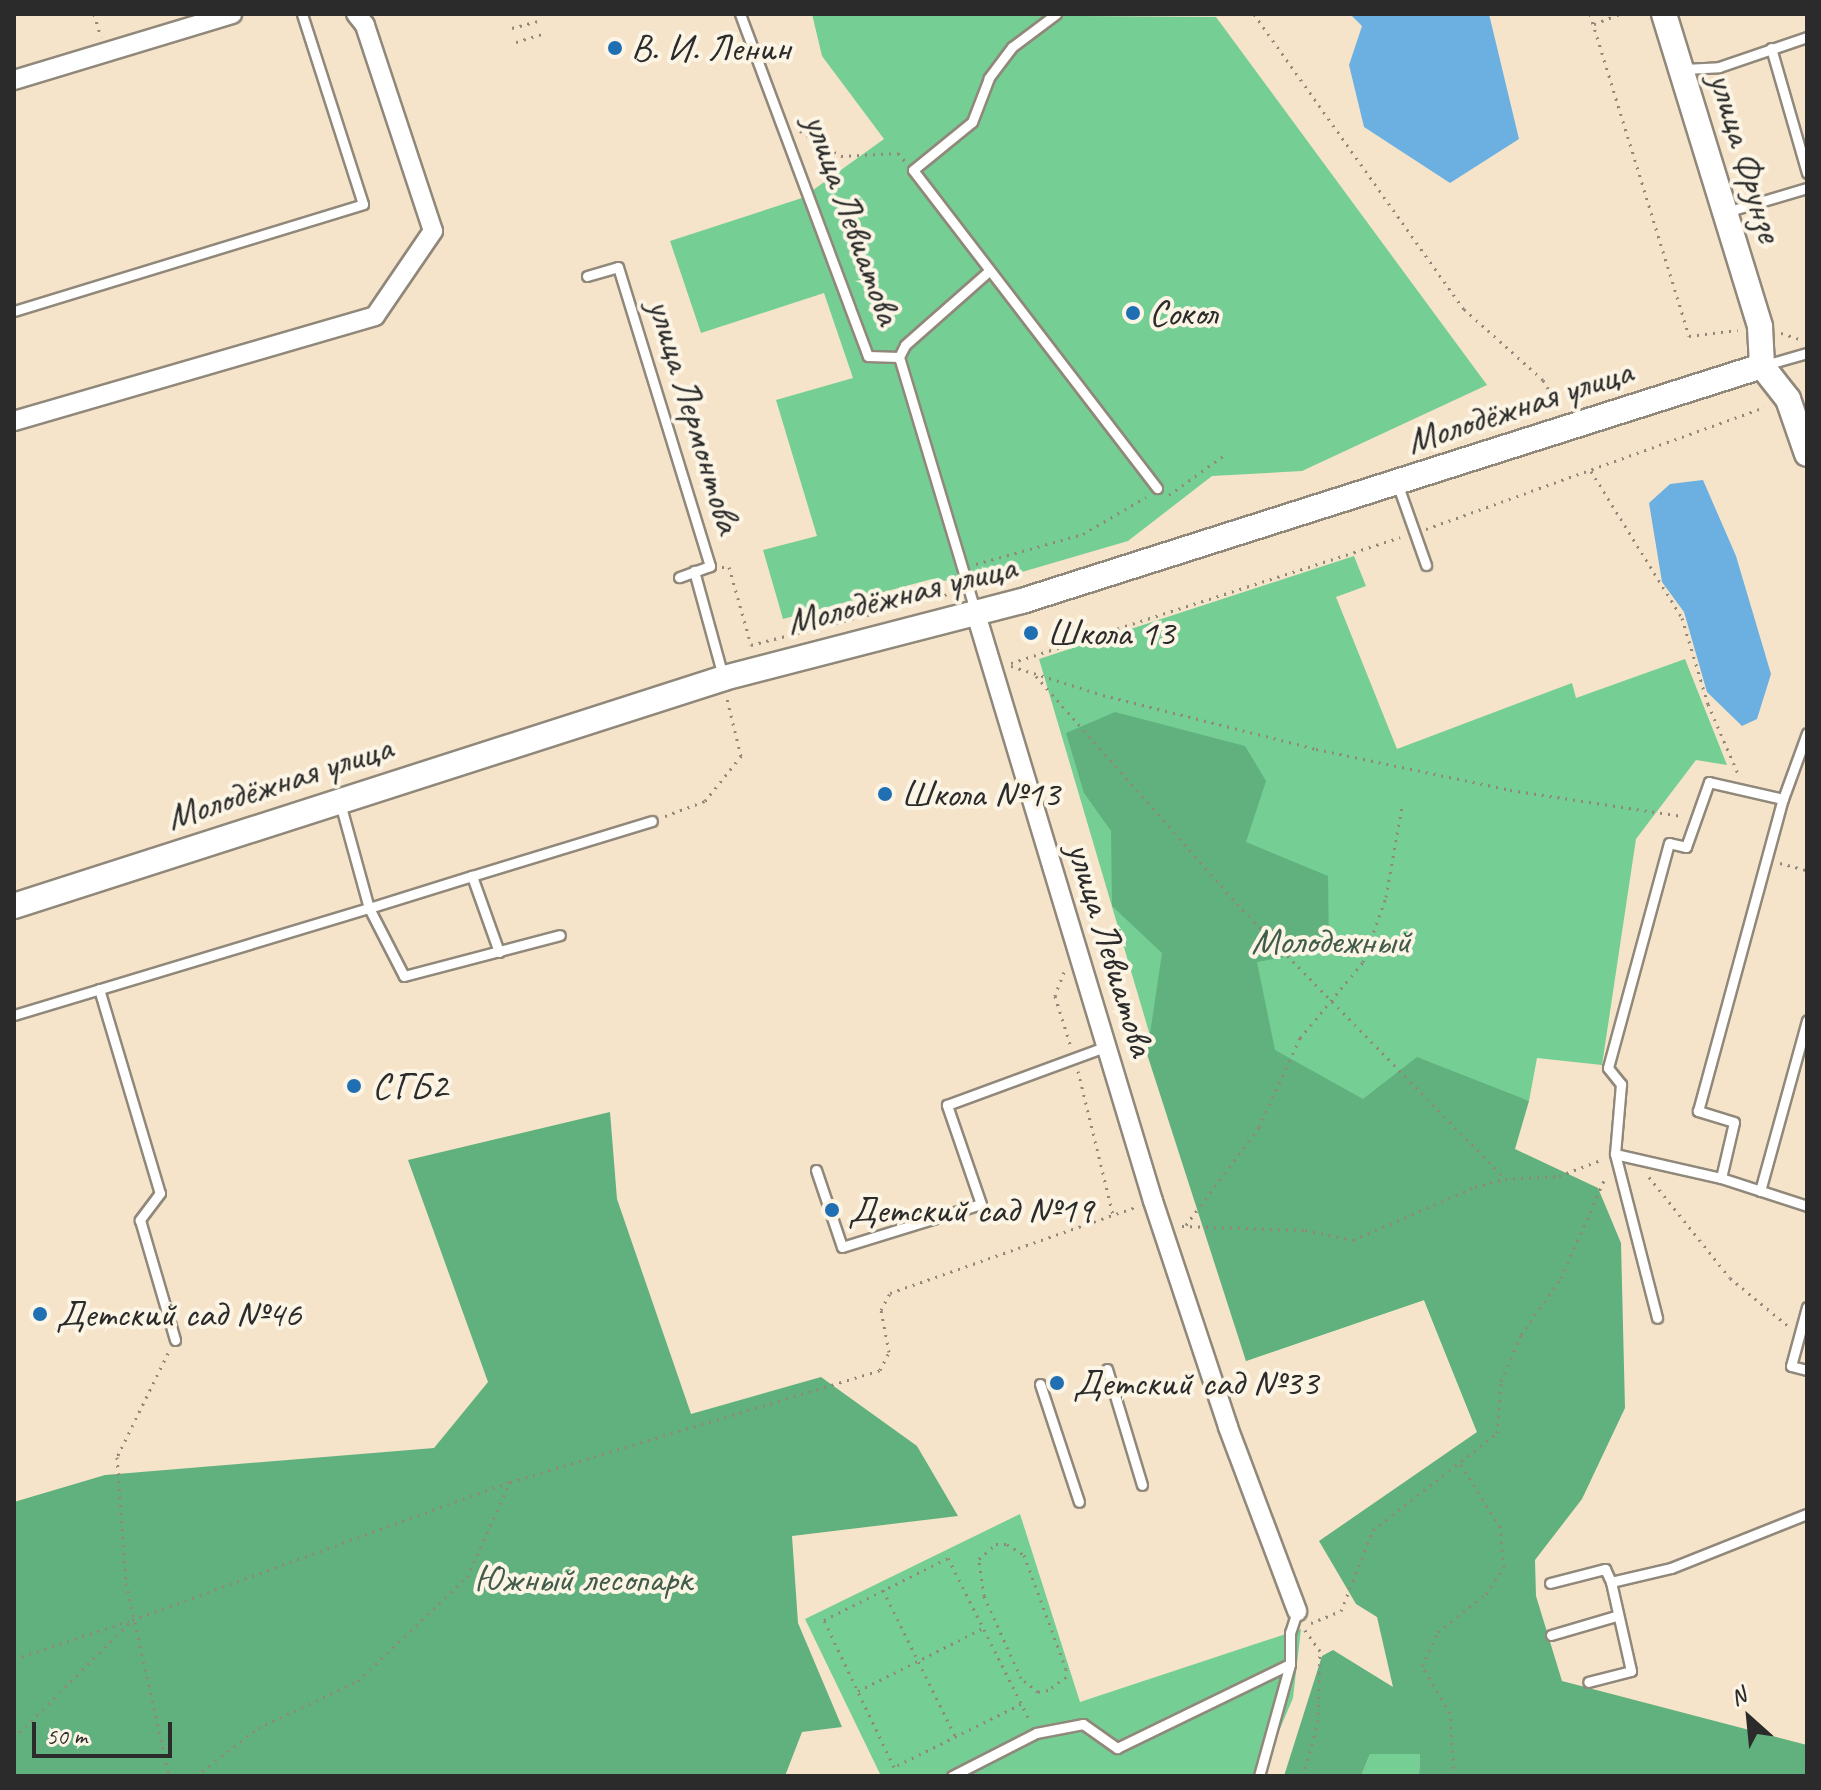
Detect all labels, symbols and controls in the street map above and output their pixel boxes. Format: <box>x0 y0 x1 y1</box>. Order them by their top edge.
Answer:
place label: В. И. Ленин <box>631 25 790 71</box>
marker: В. И. Ленин <box>606 39 624 57</box>
street label: улица Фрунзе <box>1699 68 1793 246</box>
street label: улица Левиатова <box>793 106 913 332</box>
place label: Сокол <box>1149 290 1217 336</box>
street label: улица Лермонтова <box>638 293 752 539</box>
marker: Сокол <box>1124 304 1142 322</box>
street label: Молодёжная улица <box>1399 348 1639 464</box>
street label: Молодёжная улица <box>780 543 1022 645</box>
place label: Школа 13 <box>1047 610 1174 656</box>
marker: Школа 13 <box>1022 624 1040 642</box>
street label: Молодёжная улица <box>159 724 399 840</box>
place label: Школа №13 <box>901 771 1060 817</box>
marker: Школа №13 <box>876 785 894 803</box>
street label: улица Левиатова <box>1056 835 1166 1063</box>
park label: Молодежный <box>1251 918 1411 964</box>
place label: СГБ2 <box>372 1063 447 1109</box>
marker: СГБ2 <box>343 1075 365 1097</box>
place label: Детский сад №19 <box>848 1187 1093 1233</box>
marker: Детский сад №19 <box>823 1201 841 1219</box>
place label: Детский сад №46 <box>56 1291 301 1337</box>
marker: Детский сад №46 <box>31 1305 49 1323</box>
place label: Детский сад №33 <box>1073 1360 1318 1406</box>
marker: Детский сад №33 <box>1048 1374 1066 1392</box>
park label: Южный лесопарк <box>474 1556 692 1602</box>
north arrow <box>1709 1678 1789 1758</box>
text: N <box>1726 1681 1751 1712</box>
scale bar <box>36 1706 176 1756</box>
text: 50 m <box>46 1721 87 1751</box>

